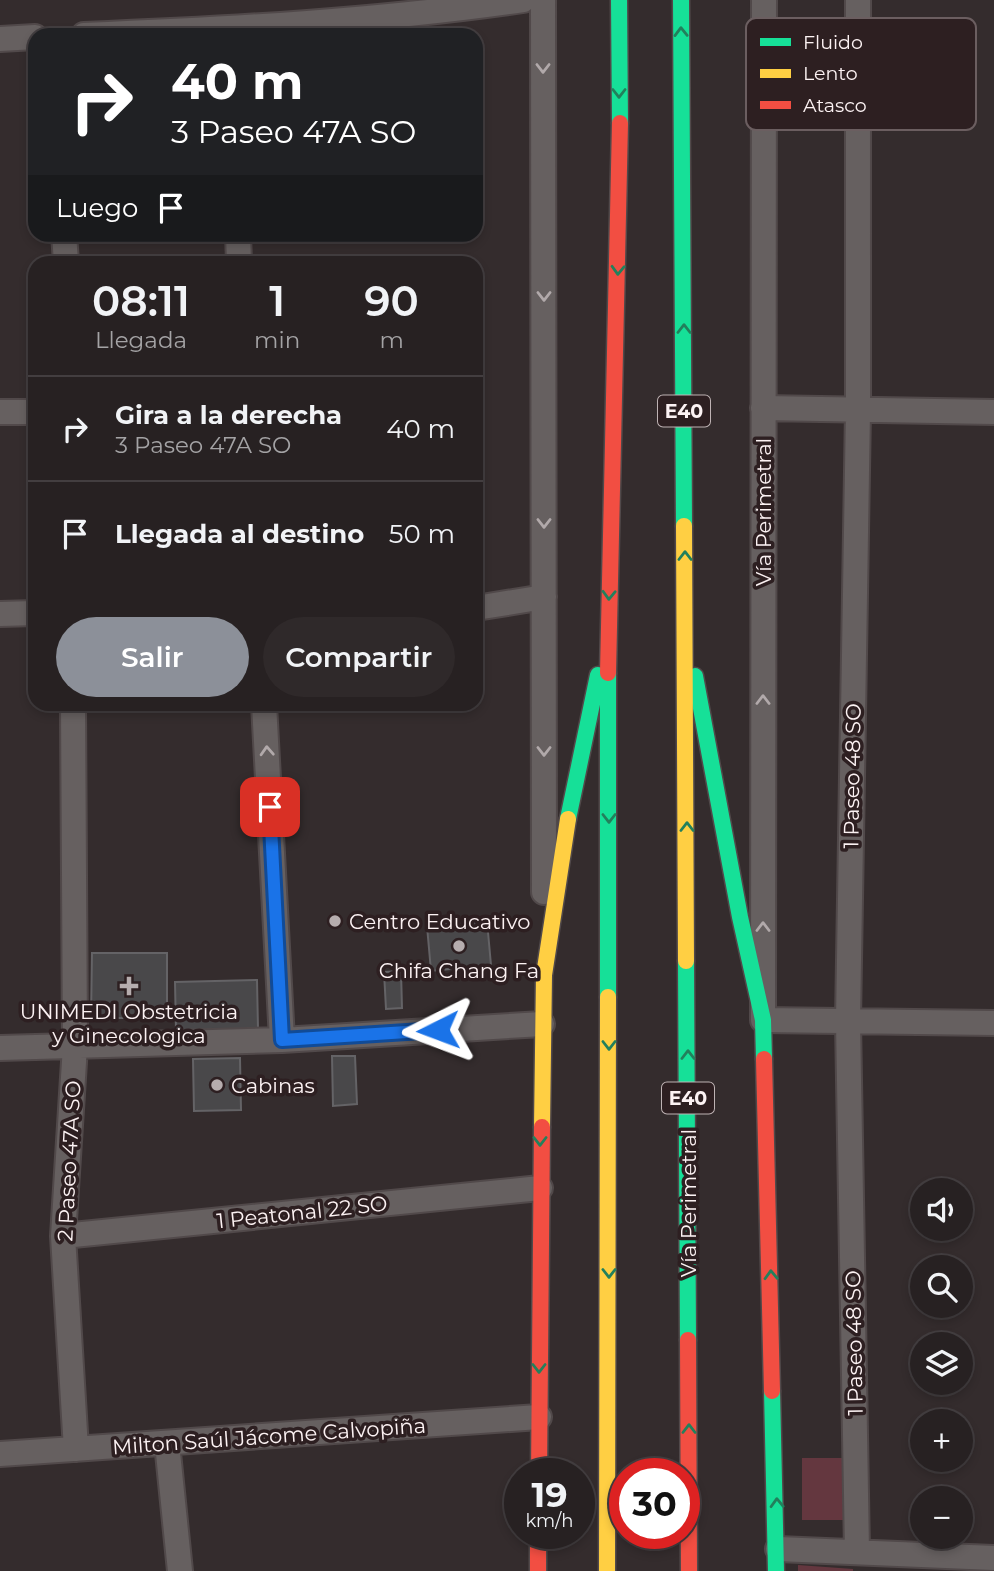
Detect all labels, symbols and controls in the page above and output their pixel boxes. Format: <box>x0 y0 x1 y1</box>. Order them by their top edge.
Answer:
legend <box>746 18 976 130</box>
one-way arrow <box>673 26 689 36</box>
text: Fluido <box>803 31 863 54</box>
text: 40 m <box>171 52 303 111</box>
icon: right <box>56 56 147 147</box>
text: Lento <box>803 62 858 85</box>
one-way arrow <box>535 63 551 74</box>
one-way arrow <box>612 87 627 98</box>
text: Atasco <box>803 94 867 117</box>
text: 3 Paseo 47A SO <box>171 112 416 151</box>
icon: arrive <box>152 189 190 227</box>
text: Luego <box>56 192 138 224</box>
one-way arrow <box>611 264 626 275</box>
text: 08:11 <box>92 275 190 327</box>
text: 1 <box>269 275 285 327</box>
text: 90 <box>364 275 419 327</box>
one-way arrow <box>536 291 552 301</box>
one-way arrow <box>676 323 692 333</box>
text: Llegada <box>95 326 187 354</box>
text: min <box>254 326 300 354</box>
text: m <box>379 326 404 354</box>
road number: E40 <box>658 396 710 426</box>
text: Gira a la derecha <box>115 399 342 431</box>
icon: right <box>56 410 94 448</box>
text: 40 m <box>386 413 455 445</box>
text: 3 Paseo 47A SO <box>115 431 291 459</box>
street label: Vía Perimetral <box>751 438 776 586</box>
icon: arrive <box>56 515 94 553</box>
text: Llegada al destino <box>115 518 364 550</box>
text: 50 m <box>389 518 455 550</box>
one-way arrow <box>536 518 552 529</box>
one-way arrow <box>678 550 693 561</box>
one-way arrow <box>602 590 617 601</box>
button: Salir <box>56 617 249 697</box>
button: Compartir <box>263 617 455 697</box>
one-way arrow <box>755 694 771 705</box>
street label: 1 Paseo 48 SO <box>838 703 866 849</box>
one-way arrow <box>259 745 274 756</box>
one-way arrow <box>536 746 552 756</box>
pin <box>240 777 300 837</box>
icon: arrive <box>251 788 289 826</box>
one-way arrow <box>601 813 617 824</box>
one-way arrow <box>679 822 695 832</box>
place label: Centro Educativo <box>349 909 531 934</box>
marker: Centro Educativo <box>327 913 343 929</box>
one-way arrow <box>755 922 771 932</box>
marker: Chifa Chang Fa <box>451 938 467 954</box>
place label: Chifa Chang Fa <box>379 958 539 983</box>
marker: UNIMEDI Obstetricia y Ginecologica <box>119 976 139 996</box>
position arrow <box>401 993 475 1067</box>
place label: UNIMEDI Obstetricia y Ginecologica <box>20 999 238 1048</box>
one-way arrow <box>601 1041 617 1051</box>
one-way arrow <box>680 1049 696 1060</box>
place label: Cabinas <box>231 1073 315 1098</box>
marker: Cabinas <box>209 1077 225 1093</box>
street label: 2 Paseo 47A SO <box>52 1080 86 1242</box>
road number: E40 <box>662 1082 714 1114</box>
street label: Vía Perimetral <box>676 1129 701 1277</box>
one-way arrow <box>532 1136 548 1147</box>
map controls <box>910 1178 973 1549</box>
button: sound <box>910 1178 973 1241</box>
street label: 1 Peatonal 22 SO <box>215 1191 389 1233</box>
button: search <box>910 1255 973 1318</box>
one-way arrow <box>601 1268 617 1279</box>
one-way arrow <box>763 1270 778 1281</box>
street label: 1 Paseo 48 SO <box>840 1270 868 1416</box>
button: layers <box>910 1332 973 1395</box>
one-way arrow <box>531 1364 547 1374</box>
button: + <box>910 1409 973 1472</box>
street label: Milton Saúl Jácome Calvopiña <box>111 1413 427 1459</box>
one-way arrow <box>681 1424 697 1434</box>
speed limit sign: 30 <box>609 1458 700 1549</box>
text: 19 <box>531 1473 568 1516</box>
button: − <box>910 1486 973 1549</box>
one-way arrow <box>769 1497 784 1508</box>
text: km/h <box>525 1510 574 1532</box>

